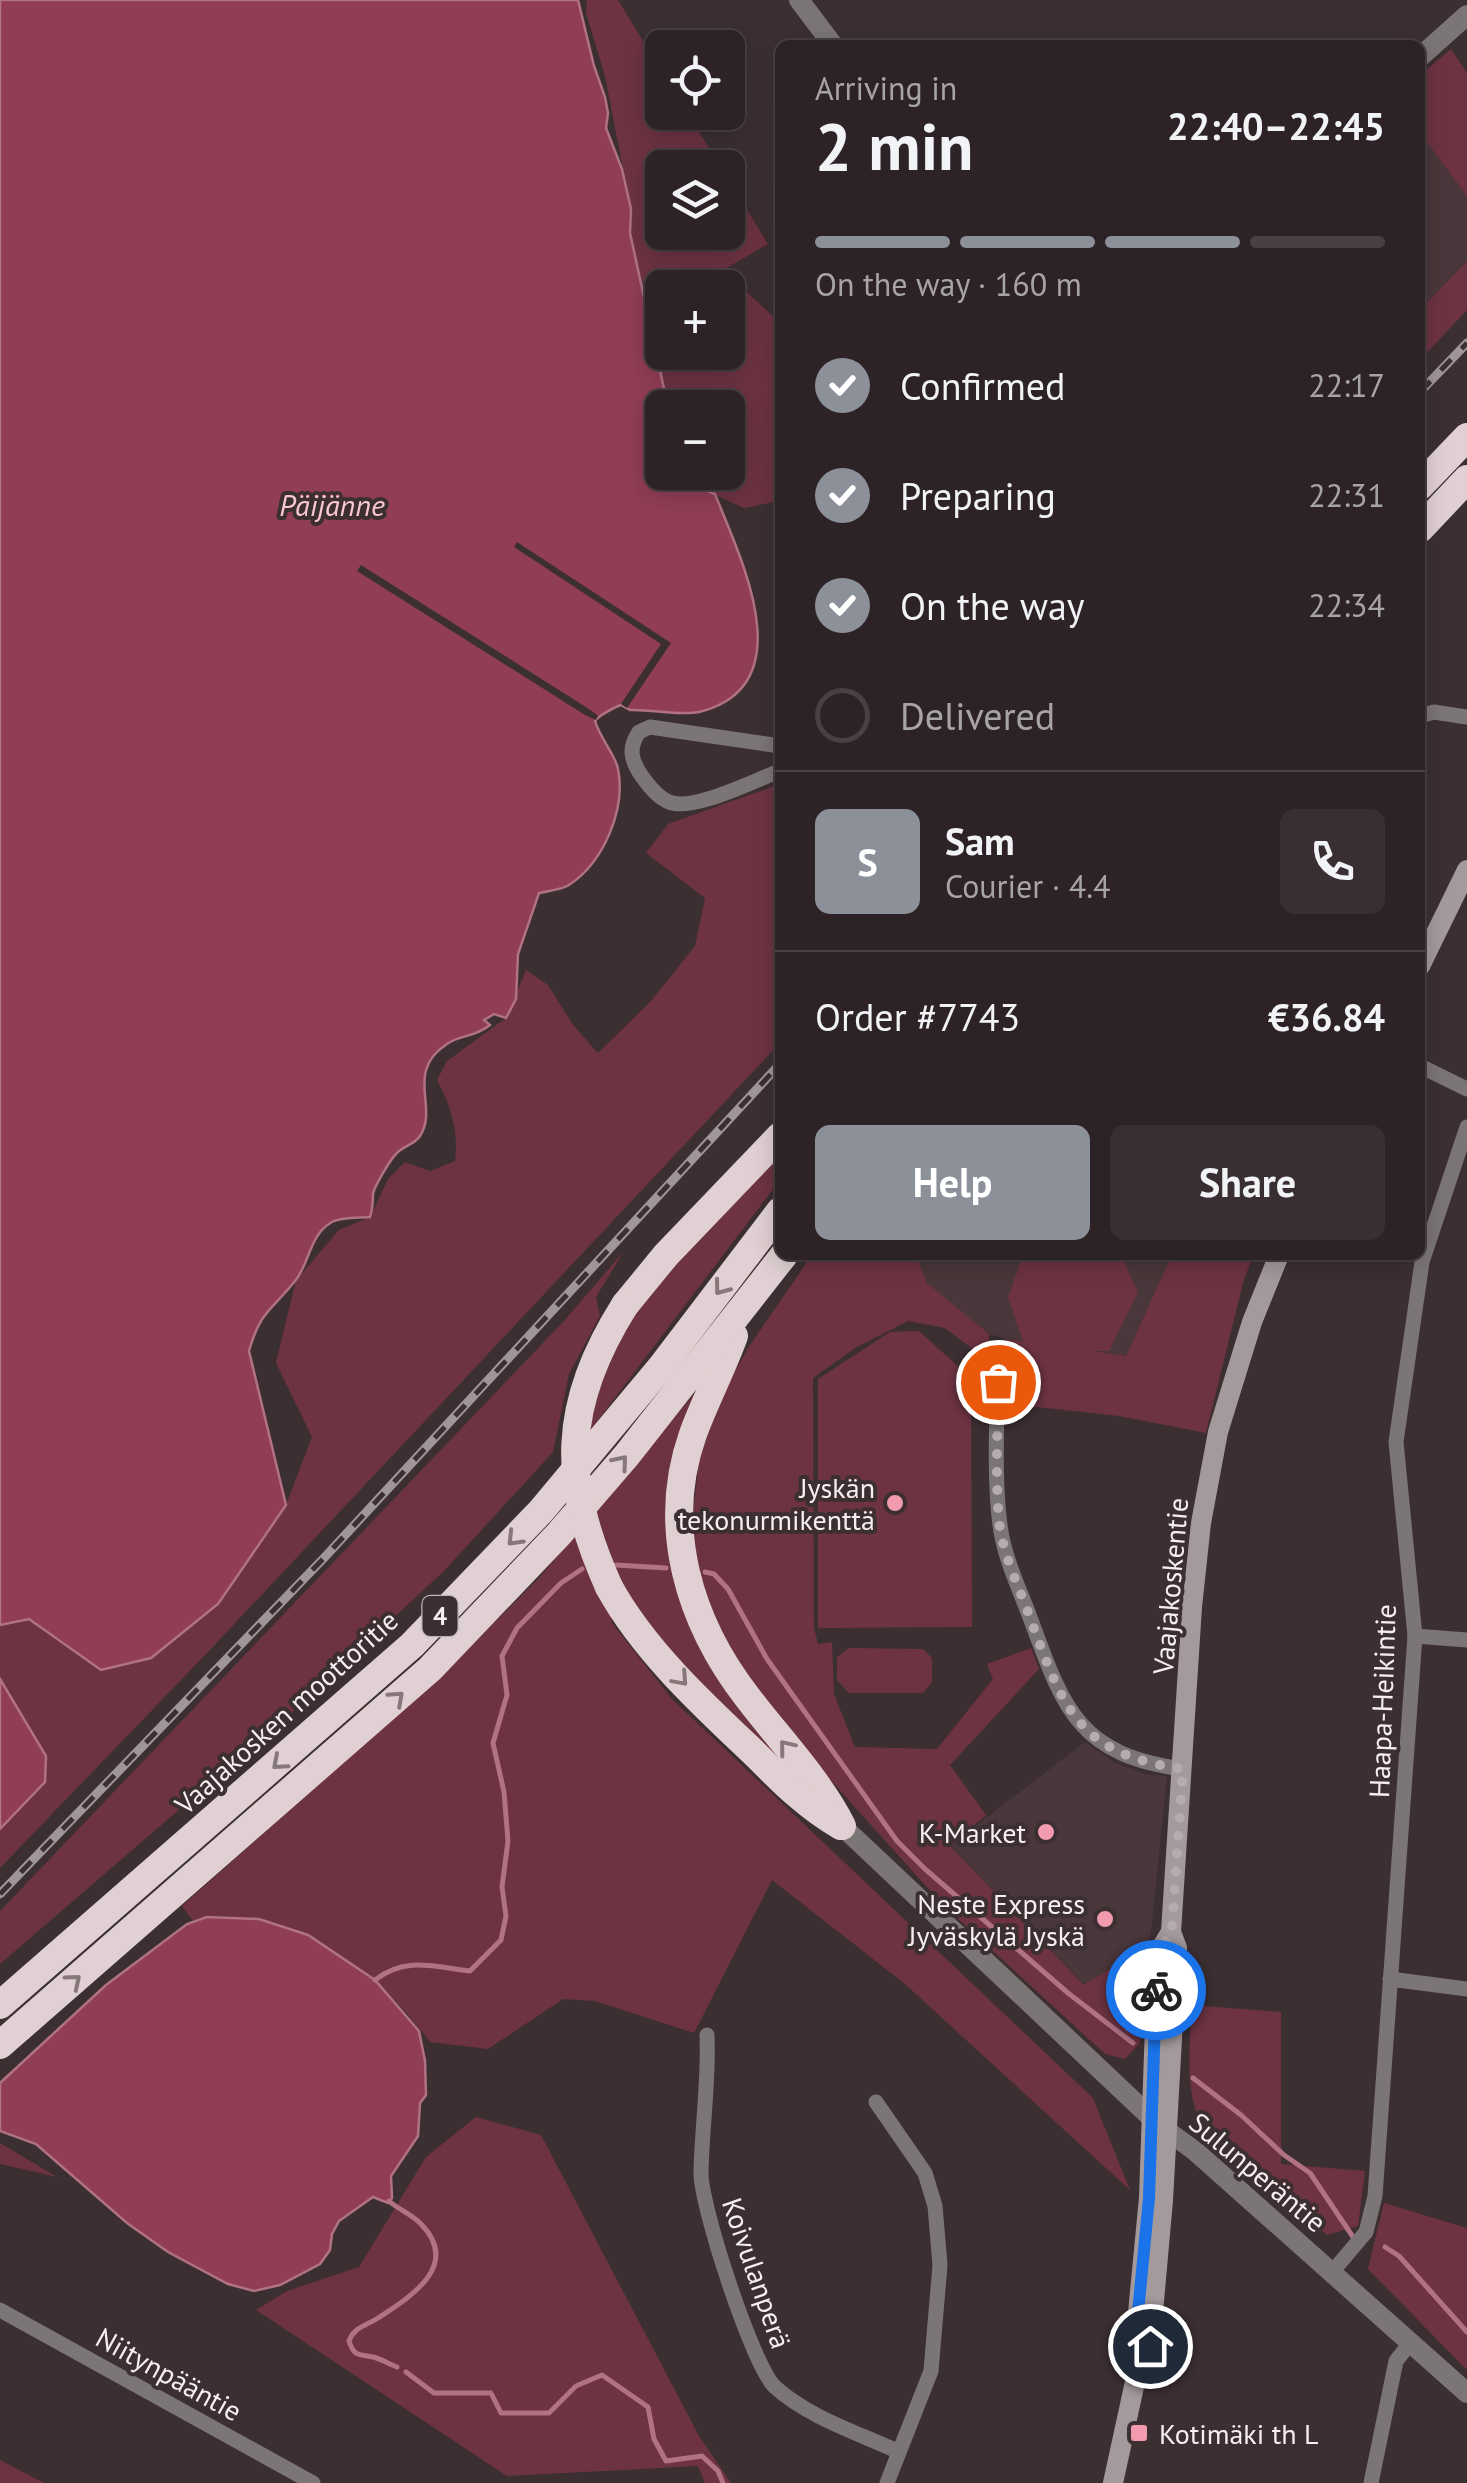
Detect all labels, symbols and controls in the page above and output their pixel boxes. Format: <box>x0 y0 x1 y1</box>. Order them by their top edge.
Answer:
map controls <box>645 30 745 490</box>
button: locate <box>645 30 745 130</box>
text: Arriving in <box>815 67 957 109</box>
text: 22:40–22:45 <box>1167 101 1385 150</box>
text: 2 min <box>815 104 974 188</box>
button: layers <box>645 150 745 250</box>
text: On the way · 160 m <box>815 263 1082 305</box>
button: + <box>645 270 745 370</box>
icon: check <box>815 358 870 413</box>
text: Confirmed <box>900 361 1066 410</box>
text: 22:17 <box>1308 364 1385 406</box>
button: − <box>645 390 745 490</box>
icon: check <box>815 468 870 523</box>
text: Preparing <box>900 471 1056 520</box>
text: 22:31 <box>1308 474 1385 516</box>
water label: Päijänne <box>279 485 385 524</box>
icon: check <box>815 578 870 633</box>
text: On the way <box>900 581 1085 630</box>
text: 22:34 <box>1308 584 1385 626</box>
text: Delivered <box>900 691 1055 740</box>
button: phone <box>1280 809 1385 914</box>
text: Sam <box>945 816 1015 865</box>
text: S <box>857 837 878 886</box>
text: Courier · 4.4 <box>945 865 1111 907</box>
text: Order #7743 <box>815 992 1020 1041</box>
text: €36.84 <box>1268 992 1385 1041</box>
button: Help <box>815 1125 1090 1240</box>
button: Share <box>1110 1125 1385 1240</box>
one-way arrow <box>715 1277 733 1295</box>
pin <box>956 1340 1041 1425</box>
icon: bag <box>971 1355 1026 1410</box>
one-way arrow <box>609 1456 627 1474</box>
place label: Jyskän tekonurmikenttä <box>678 1469 875 1538</box>
marker: Jyskän tekonurmikenttä <box>884 1492 906 1514</box>
street label: Vaajakoskentie <box>1144 1496 1196 1677</box>
one-way arrow <box>508 1527 526 1545</box>
road number: 4 <box>422 1596 458 1636</box>
street label: Vaajakosken moottoritie <box>166 1602 406 1823</box>
street label: Haapa-Heikintie <box>1360 1604 1404 1798</box>
one-way arrow <box>669 1667 687 1686</box>
one-way arrow <box>385 1691 404 1709</box>
one-way arrow <box>780 1741 798 1759</box>
one-way arrow <box>273 1752 291 1770</box>
place label: K-Market <box>919 1814 1026 1851</box>
marker: K-Market <box>1035 1821 1057 1843</box>
place label: Neste Express Jyväskylä Jyskä <box>907 1885 1085 1954</box>
marker: Neste Express Jyväskylä Jyskä <box>1094 1908 1116 1930</box>
courier <box>1106 1940 1206 2040</box>
icon: bike <box>1129 1963 1184 2018</box>
one-way arrow <box>63 1975 81 1993</box>
street label: Sulunperäntie <box>1182 2104 1334 2240</box>
street label: Koivulanperä <box>714 2193 800 2353</box>
pin <box>1108 2304 1193 2389</box>
street label: Niitynpääntie <box>90 2319 248 2429</box>
icon: home <box>1123 2319 1178 2374</box>
place label: Kotimäki th L <box>1159 2415 1319 2452</box>
marker: Kotimäki th L <box>1128 2422 1150 2444</box>

